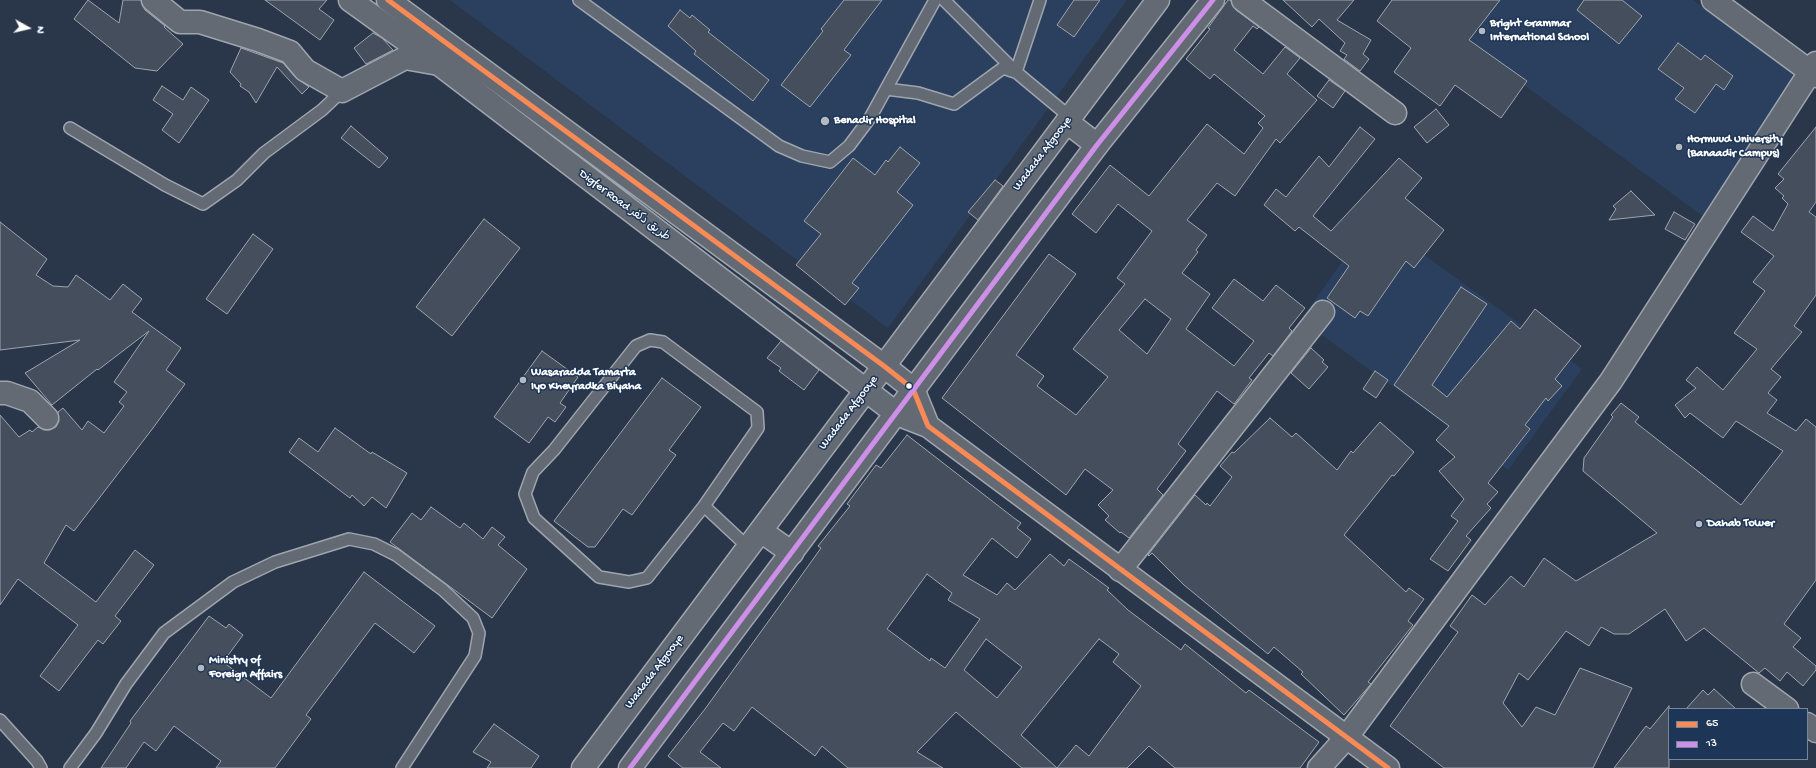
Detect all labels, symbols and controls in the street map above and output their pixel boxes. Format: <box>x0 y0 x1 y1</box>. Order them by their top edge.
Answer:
north arrow <box>8 8 48 48</box>
place label: Bright Grammar International School <box>1490 17 1589 45</box>
text: N <box>33 25 46 34</box>
marker: Bright Grammar International School <box>1477 26 1487 36</box>
place label: Benadir Hospital <box>834 114 916 128</box>
street label: Wadada Afgooye <box>1010 114 1076 194</box>
marker: Benadir Hospital <box>819 115 831 127</box>
place label: Hormuud University (Banaadir Campus) <box>1687 133 1783 161</box>
marker: Hormuud University (Banaadir Campus) <box>1674 142 1684 152</box>
street label: Digfer Road طريق دكفر <box>576 167 672 245</box>
place label: Wasaradda Tamarta Iyo Kheyradka Biyaha <box>531 366 641 394</box>
street label: Wadada Afgooye <box>816 373 882 453</box>
marker: Wasaradda Tamarta Iyo Kheyradka Biyaha <box>518 375 528 385</box>
unlabelled marker <box>904 381 914 391</box>
place label: Dahab Tower <box>1707 517 1774 531</box>
marker: Dahab Tower <box>1694 519 1704 529</box>
street label: Wadada Afgooye <box>622 632 688 712</box>
place label: Ministry of Foreign Affairs <box>209 654 282 682</box>
marker: Ministry of Foreign Affairs <box>196 663 206 673</box>
legend <box>1668 708 1808 760</box>
text: 65 <box>1706 717 1718 731</box>
text: 13 <box>1706 737 1717 751</box>

